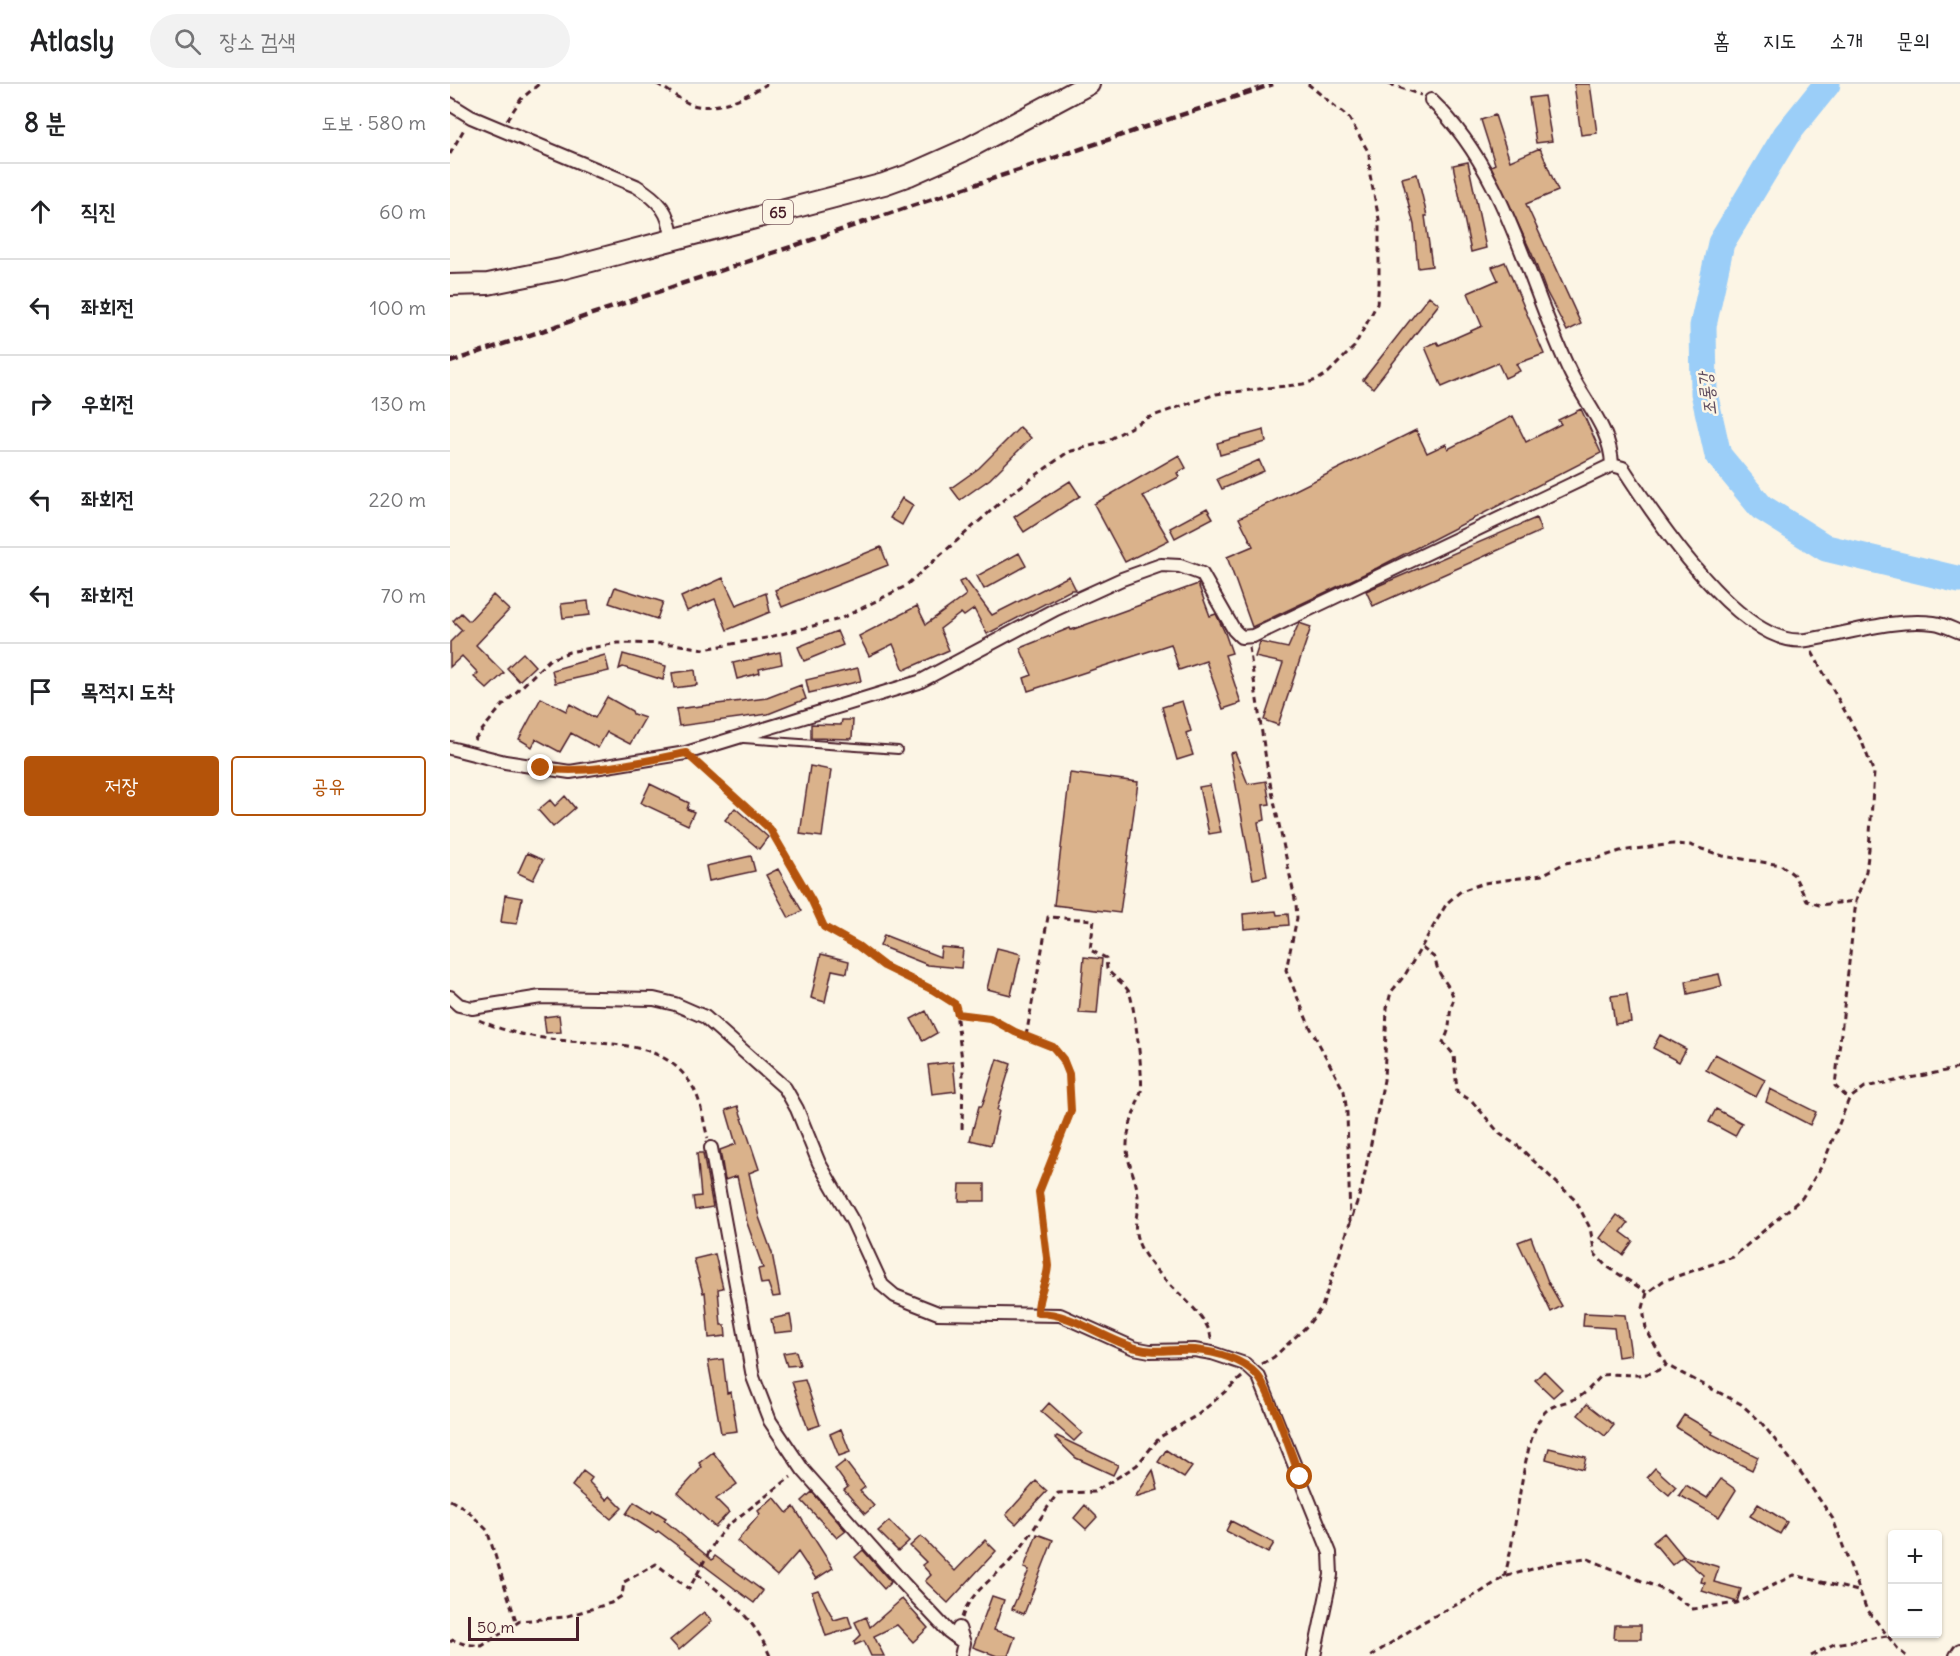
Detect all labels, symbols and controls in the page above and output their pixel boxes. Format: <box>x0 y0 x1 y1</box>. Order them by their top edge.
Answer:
search box <box>150 14 570 68</box>
text: Atlasly <box>30 23 114 59</box>
icon: search <box>171 25 204 58</box>
text: 장소 검색 <box>219 27 295 55</box>
text: 홈 <box>1713 27 1730 54</box>
text: 지도 <box>1763 27 1796 54</box>
text: 소개 <box>1829 27 1863 54</box>
text: 문의 <box>1896 27 1930 54</box>
text: 8 분 <box>24 106 66 139</box>
text: 도보 · 580 m <box>321 110 426 135</box>
icon: ahead <box>24 195 57 228</box>
text: 직진 <box>81 197 116 225</box>
text: 60 m <box>379 199 426 224</box>
road number: 65 <box>763 200 793 224</box>
icon: left <box>24 291 57 324</box>
text: 좌회전 <box>81 293 134 321</box>
text: 100 m <box>369 295 426 320</box>
water label: 조롱강 <box>1693 369 1721 417</box>
icon: right <box>24 387 57 420</box>
text: 우회전 <box>81 389 134 417</box>
text: 130 m <box>371 391 426 416</box>
icon: left <box>24 483 57 516</box>
text: 좌회전 <box>81 485 134 513</box>
text: 220 m <box>369 487 426 512</box>
icon: left <box>24 579 57 612</box>
text: 좌회전 <box>81 581 134 609</box>
text: 70 m <box>381 583 426 608</box>
icon: arrive <box>24 675 57 708</box>
text: 목적지 도착 <box>81 677 175 705</box>
route end <box>527 754 553 780</box>
button: 저장 <box>24 756 219 816</box>
button: 공유 <box>231 756 426 816</box>
route start <box>1286 1463 1312 1489</box>
map controls <box>1888 1530 1942 1638</box>
button: + <box>1888 1530 1942 1584</box>
button: − <box>1888 1584 1942 1638</box>
scale bar <box>468 1614 579 1642</box>
text: 50 m <box>477 1617 515 1637</box>

